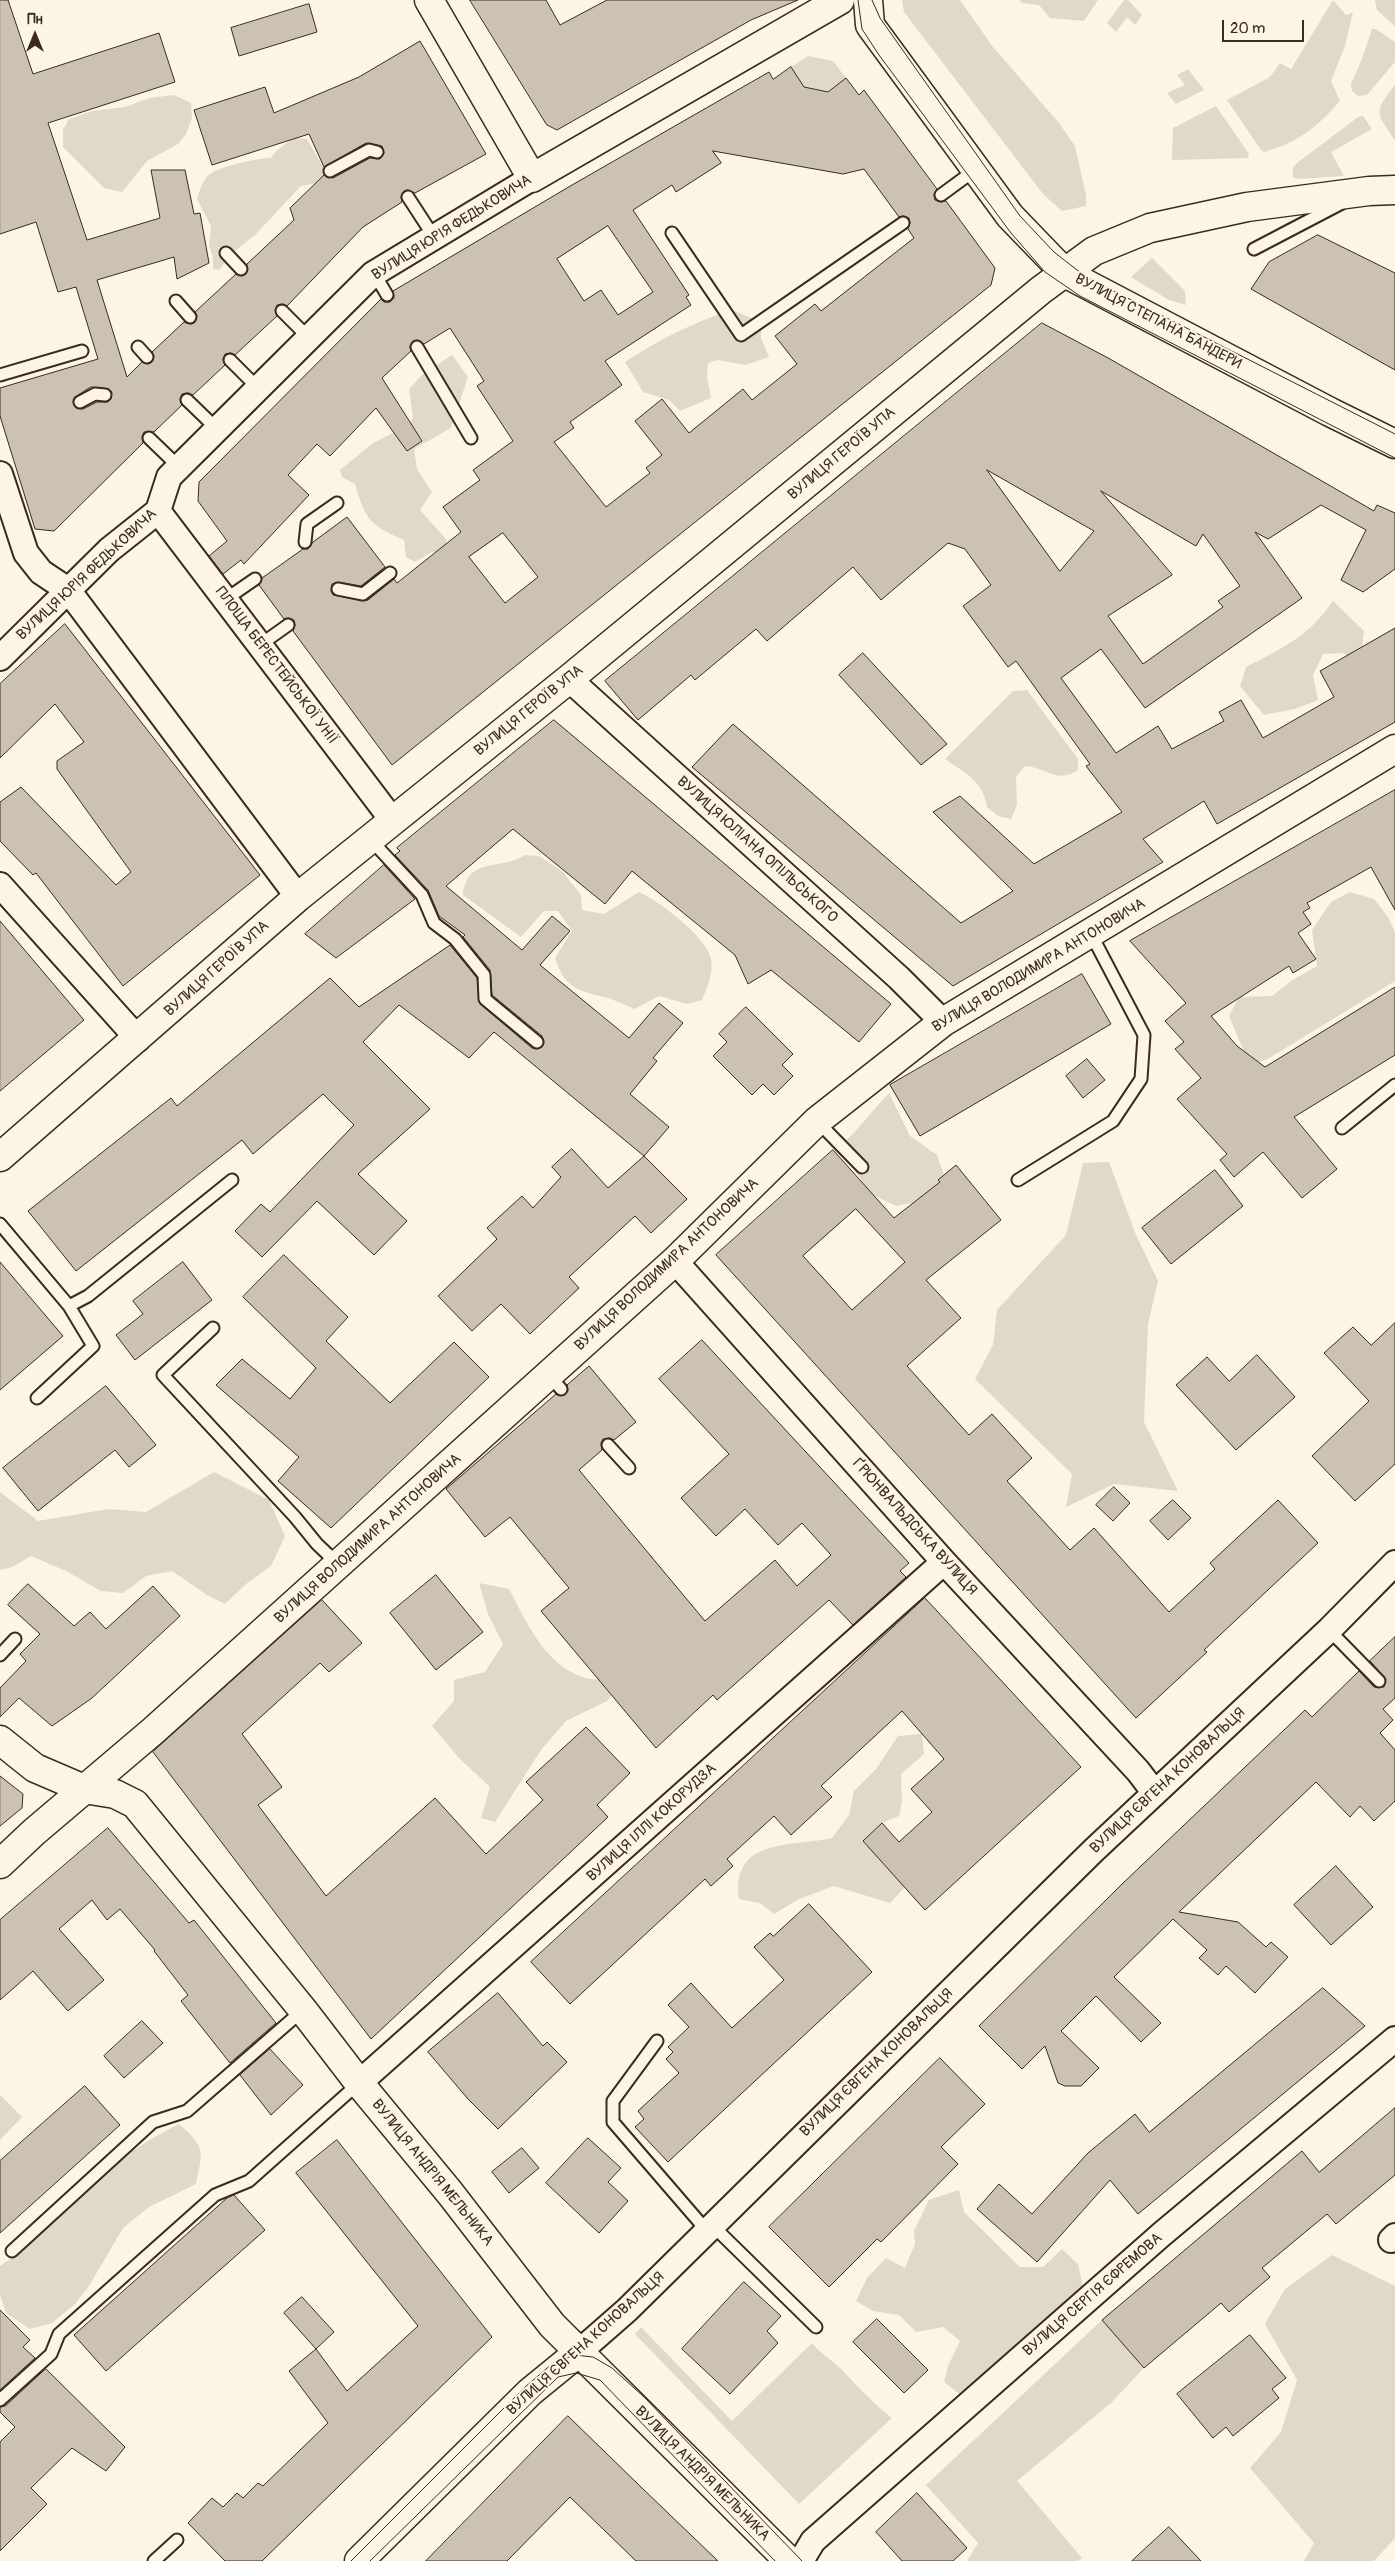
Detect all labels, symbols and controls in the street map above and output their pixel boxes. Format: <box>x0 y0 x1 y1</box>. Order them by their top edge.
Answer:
north arrow <box>10 10 60 60</box>
scale bar <box>1225 10 1308 42</box>
text: Пн <box>27 11 43 28</box>
text: 20 m <box>1230 19 1265 38</box>
street label: ВУЛИЦЯ ЮРІЯ ФЕДЬКОВИЧА <box>369 171 535 285</box>
street label: ВУЛИЦЯ СТЕПАНА БАНДЕРИ <box>1072 270 1244 374</box>
street label: ВУЛИЦЯ ГЕРОЇВ УПА <box>785 404 899 504</box>
street label: ВУЛИЦЯ ЮРІЯ ФЕДЬКОВИЧА <box>13 505 161 645</box>
street label: ПЛОЩА БЕРЕСТЕЙСЬКОЇ УНІЇ <box>211 583 341 749</box>
street label: ВУЛИЦЯ ГЕРОЇВ УПА <box>471 662 587 760</box>
street label: ВУЛИЦЯ ЮЛІАНА ОПІЛЬСЬКОГО <box>673 773 841 927</box>
street label: ВУЛИЦЯ ВОЛОДИМИРА АНТОНОВИЧА <box>929 895 1149 1037</box>
street label: ВУЛИЦЯ ГЕРОЇВ УПА <box>161 917 273 1021</box>
street label: ВУЛИЦЯ ВОЛОДИМИРА АНТОНОВИЧА <box>571 1175 763 1355</box>
street label: ВУЛИЦЯ ВОЛОДИМИРА АНТОНОВИЧА <box>271 1450 465 1628</box>
street label: ҐРЮНВАЛЬДСЬКА ВУЛИЦЯ <box>847 1455 981 1599</box>
street label: ВУЛИЦЯ ЄВГЕНА КОНОВАЛЬЦЯ <box>1087 1704 1249 1858</box>
street label: ВУЛИЦЯ ІЛЛІ КОКОРУДЗА <box>583 1760 721 1886</box>
street label: ВУЛИЦЯ ЄВГЕНА КОНОВАЛЬЦЯ <box>797 1985 957 2141</box>
street label: ВУЛИЦЯ АНДРІЯ МЕЛЬНИКА <box>367 2096 497 2250</box>
street label: ВУЛИЦЯ СЕРГІЯ ЄФРЕМОВА <box>1020 2230 1166 2360</box>
street label: ВУЛИЦЯ ЄВГЕНА КОНОВАЛЬЦЯ <box>504 2268 668 2420</box>
street label: ВУЛИЦЯ АНДРІЯ МЕЛЬНИКА <box>631 2403 773 2545</box>

